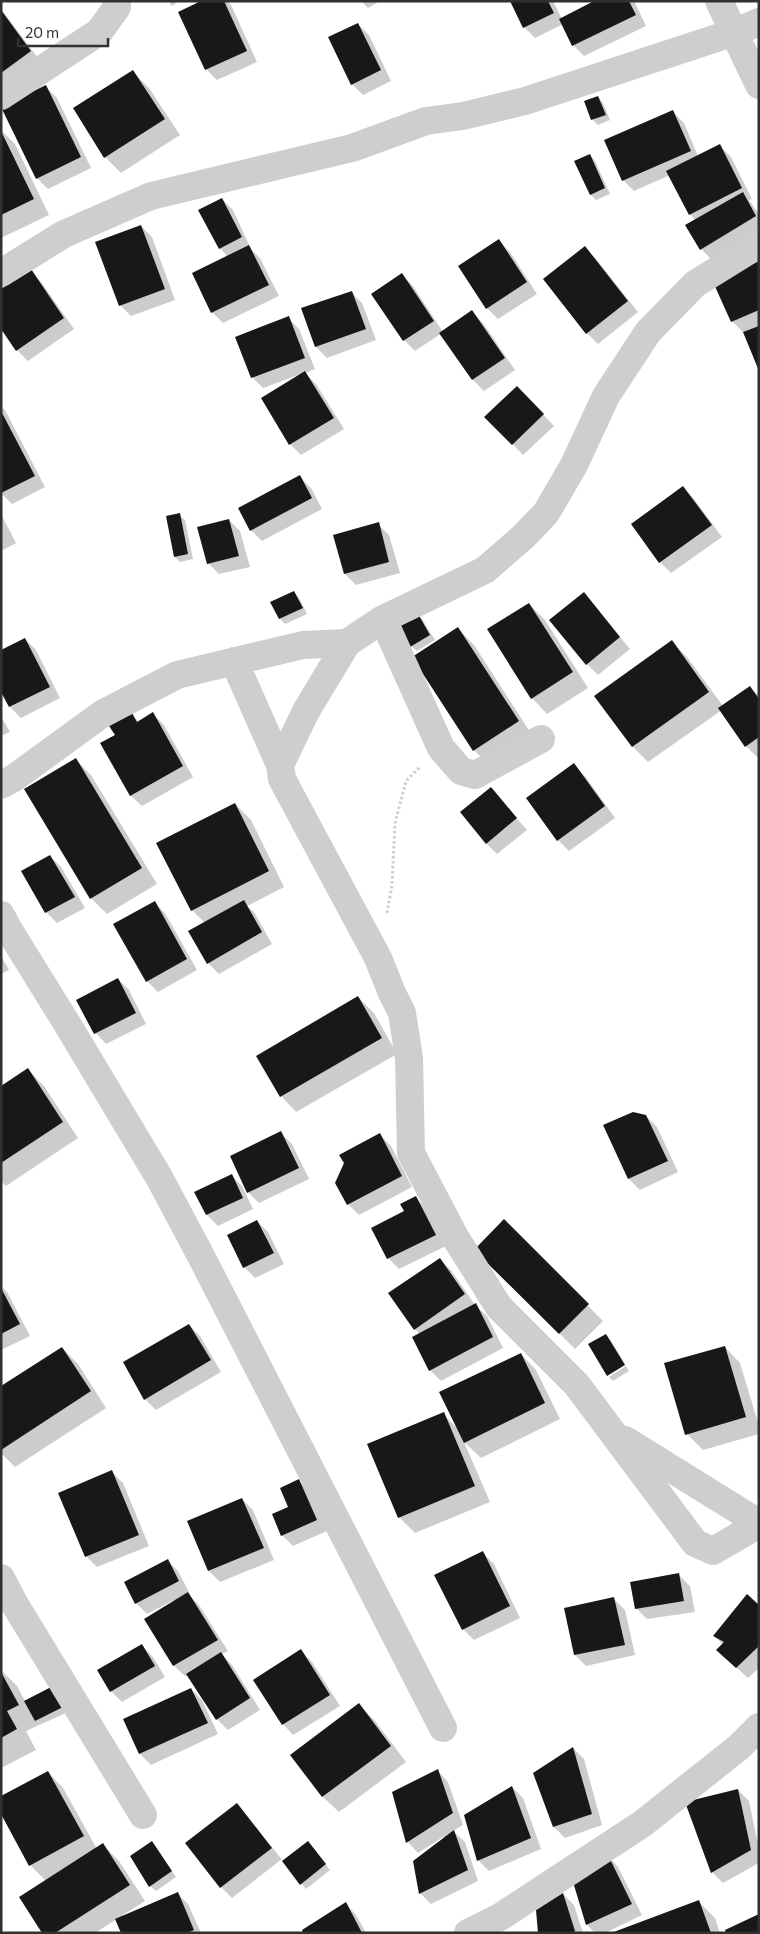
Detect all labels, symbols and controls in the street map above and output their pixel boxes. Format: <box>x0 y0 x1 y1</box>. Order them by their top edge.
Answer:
scale bar <box>18 15 108 47</box>
text: 20 m <box>25 23 59 41</box>

